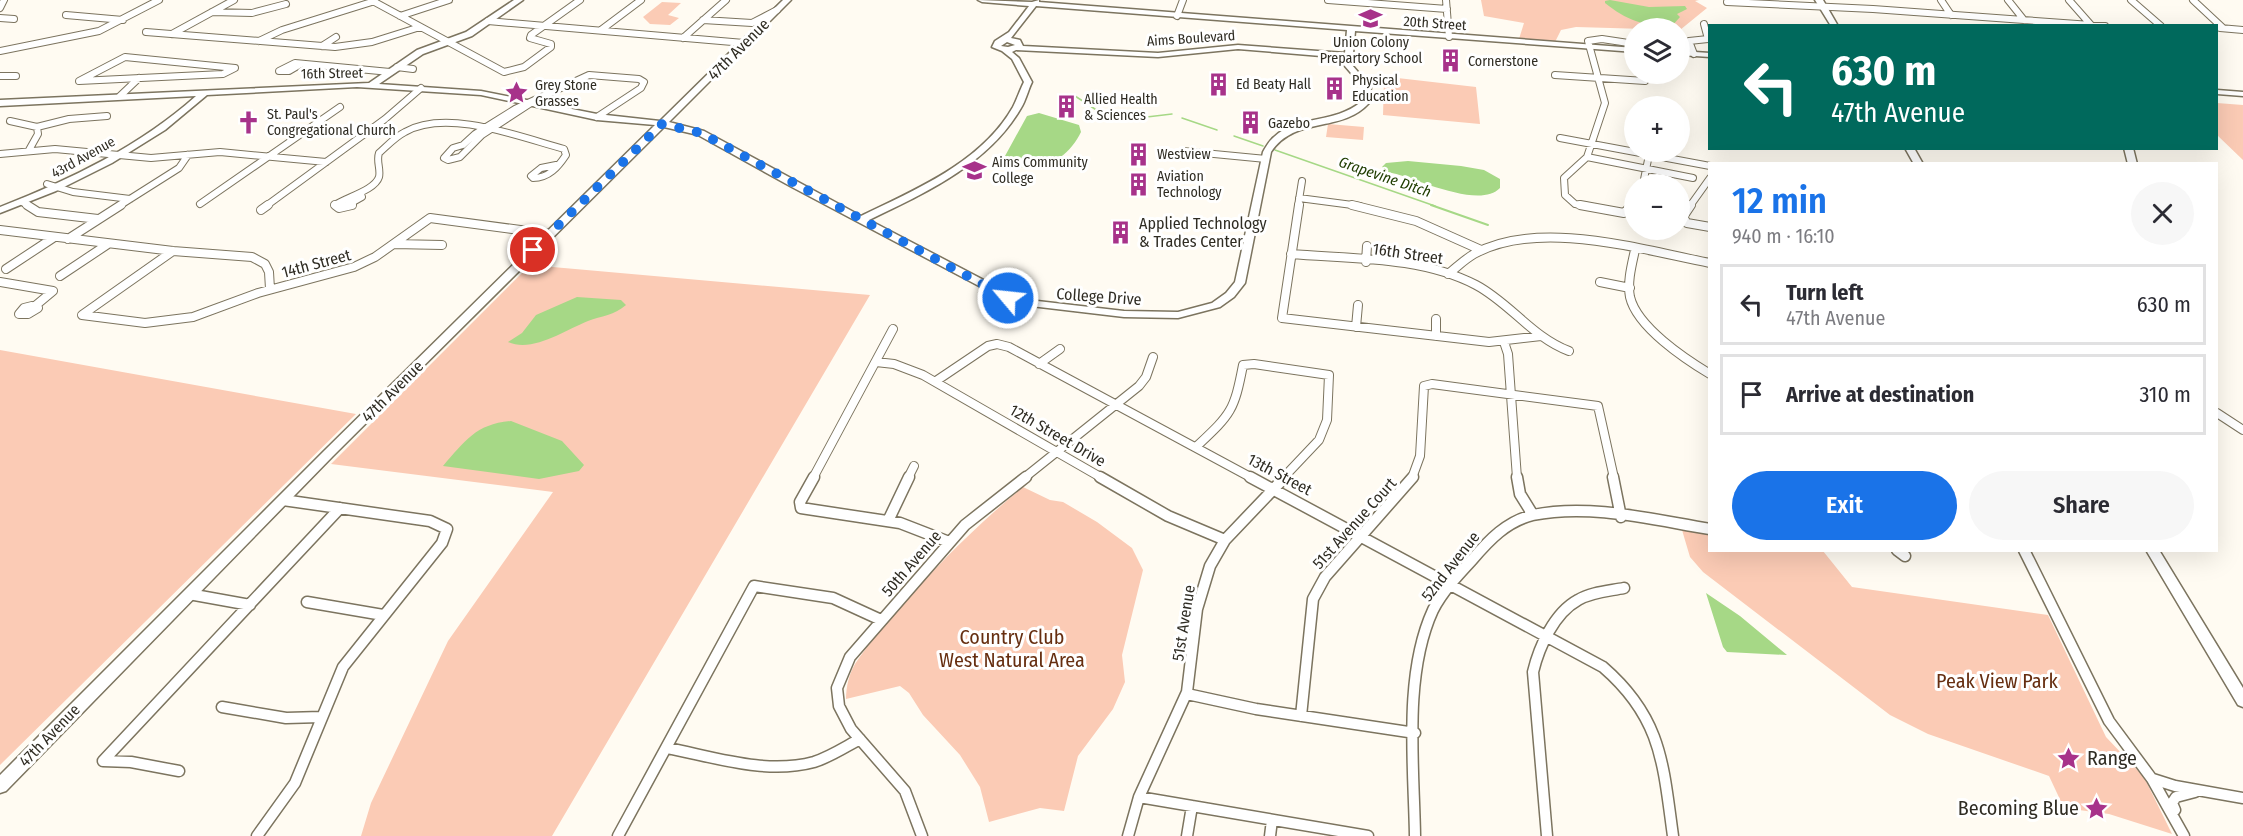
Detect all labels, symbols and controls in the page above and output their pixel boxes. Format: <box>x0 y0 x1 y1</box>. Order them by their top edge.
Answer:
school or university icon: Union Colony Prepartory School <box>1358 5 1384 31</box>
street label: 20th Street <box>1403 13 1467 34</box>
street label: 47th Avenue <box>704 14 773 84</box>
map controls <box>1624 18 1690 240</box>
button: layers <box>1624 18 1690 84</box>
street label: Aims Boulevard <box>1146 27 1236 50</box>
place label: Union Colony Prepartory School <box>1320 34 1423 67</box>
text: 630 m <box>1831 46 1936 96</box>
building icon: Cornerstone <box>1437 48 1463 74</box>
icon: left <box>1732 48 1810 126</box>
place label: Cornerstone <box>1468 53 1538 70</box>
street label: 16th Street <box>301 64 364 83</box>
building icon: Ed Beaty Hall <box>1205 71 1231 97</box>
place label: Physical Education <box>1352 72 1409 105</box>
building icon: Physical Education <box>1321 75 1347 101</box>
place label: Ed Beaty Hall <box>1236 76 1311 93</box>
place label: Grey Stone Grasses <box>535 77 597 110</box>
place icon: Grey Stone Grasses <box>504 80 530 106</box>
place label: Allied Health & Sciences <box>1084 91 1158 124</box>
building icon: Allied Health & Sciences <box>1053 94 1079 120</box>
button: + <box>1624 96 1690 162</box>
text: 47th Avenue <box>1831 97 1965 129</box>
place label: St. Paul's Congregational Church <box>267 106 396 139</box>
church icon: St. Paul's Congregational Church <box>236 109 262 135</box>
building icon: Gazebo <box>1237 110 1263 136</box>
place label: Gazebo <box>1268 115 1310 132</box>
street label: 43rd Avenue <box>48 133 118 182</box>
building icon: Westview <box>1126 141 1152 167</box>
place label: Westview <box>1157 146 1211 163</box>
water label: Grapevine Ditch <box>1337 153 1433 201</box>
place label: Aims Community College <box>992 154 1088 187</box>
school or university icon: Aims Community College <box>961 157 987 183</box>
place label: Aviation Technology <box>1157 168 1222 201</box>
building icon: Aviation Technology <box>1126 171 1152 197</box>
button: − <box>1624 174 1690 240</box>
text: 12 min <box>1732 179 1827 223</box>
button: close <box>2131 182 2194 245</box>
place label: Applied Technology & Trades Center <box>1139 214 1268 251</box>
building icon: Applied Technology & Trades Center <box>1108 219 1134 245</box>
pin <box>507 224 558 275</box>
text: 940 m · 16:10 <box>1732 224 1835 248</box>
icon: arrive <box>516 233 549 266</box>
street label: 16th Street <box>1371 239 1445 268</box>
street label: 14th Street <box>279 245 353 282</box>
position arrow <box>976 266 1040 330</box>
text: Turn left <box>1786 279 1864 306</box>
street label: College Drive <box>1056 284 1142 309</box>
icon: left <box>1735 288 1768 321</box>
text: 630 m <box>2137 291 2191 318</box>
text: 47th Avenue <box>1786 306 1885 330</box>
street label: 47th Avenue <box>358 356 427 426</box>
icon: arrive <box>1735 378 1768 411</box>
text: Arrive at destination <box>1786 381 1974 408</box>
text: 310 m <box>2139 381 2191 408</box>
street label: 12th Street Drive <box>1006 400 1109 471</box>
street label: 13th Street <box>1244 450 1316 500</box>
button: Exit <box>1732 471 1957 540</box>
button: Share <box>1969 471 2194 540</box>
street label: 51st Avenue Court <box>1309 473 1401 573</box>
street label: 50th Avenue <box>878 526 945 600</box>
street label: 52nd Avenue <box>1417 528 1484 605</box>
street label: 51st Avenue <box>1168 584 1199 662</box>
park label: Country Club West Natural Area <box>939 625 1085 672</box>
park label: Peak View Park <box>1936 669 2059 693</box>
street label: 47th Avenue <box>15 700 84 771</box>
place icon: Range <box>2056 745 2082 771</box>
place label: Range <box>2087 746 2137 770</box>
place icon: Becoming Blue <box>2084 795 2110 821</box>
place label: Becoming Blue <box>1958 796 2079 820</box>

